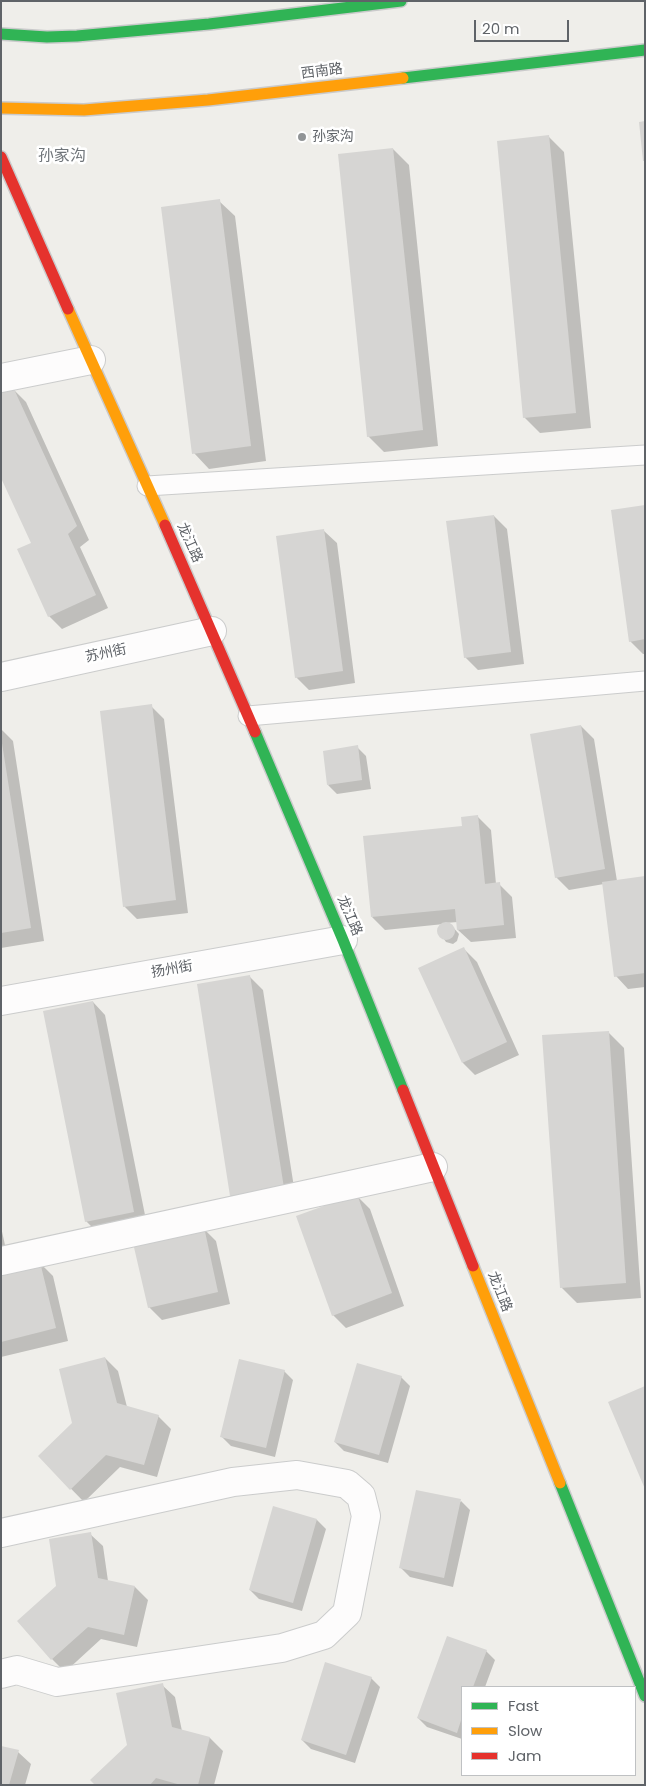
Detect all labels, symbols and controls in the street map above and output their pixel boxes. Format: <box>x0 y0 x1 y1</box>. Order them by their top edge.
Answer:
scale bar <box>476 10 571 42</box>
text: 20 m <box>482 18 520 39</box>
street label: 西南路 <box>300 61 344 83</box>
place label: 孙家沟 <box>312 129 354 145</box>
marker: 孙家沟 <box>296 131 308 143</box>
district label: 孙家沟 <box>38 147 86 167</box>
street label: 龙江路 <box>173 520 205 566</box>
street label: 苏州街 <box>84 641 128 667</box>
street label: 龙江路 <box>333 893 365 939</box>
street label: 扬州街 <box>150 958 194 982</box>
street label: 龙江路 <box>483 1269 515 1315</box>
legend <box>461 1686 636 1776</box>
text: Fast <box>508 1695 539 1716</box>
text: Slow <box>508 1720 542 1741</box>
text: Jam <box>508 1745 542 1766</box>

